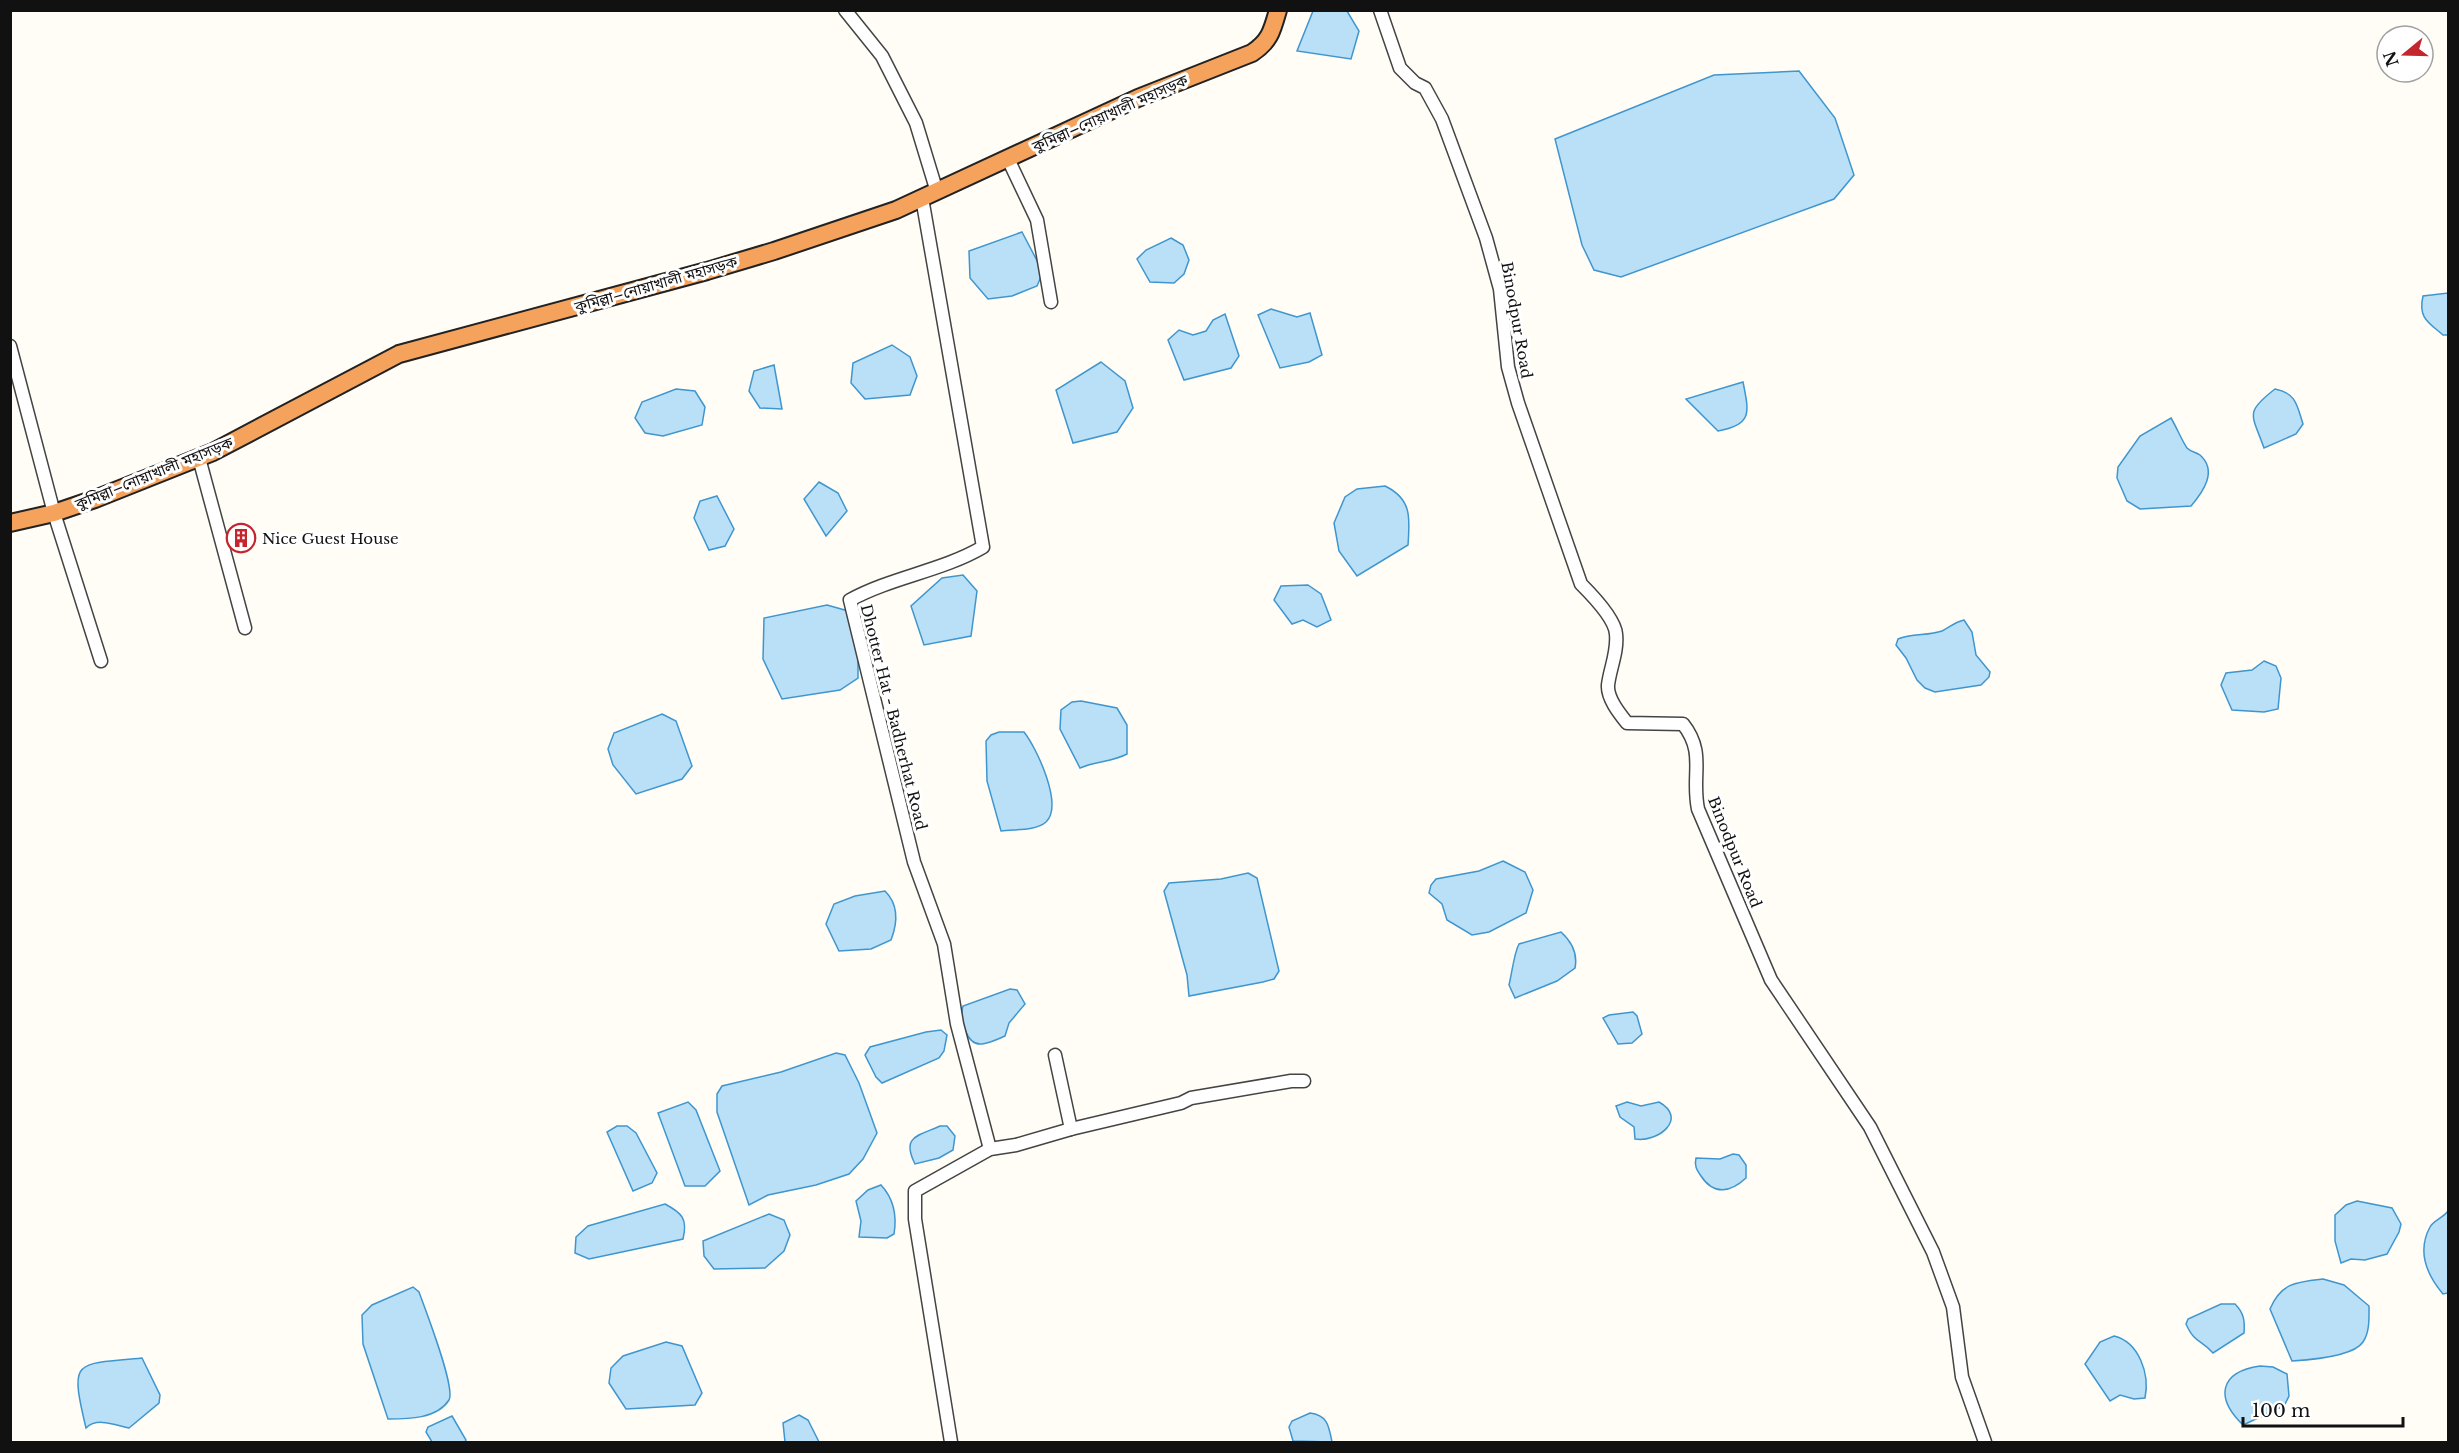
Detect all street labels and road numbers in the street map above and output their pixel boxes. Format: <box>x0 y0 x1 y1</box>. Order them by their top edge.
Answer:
street label: কুমিল্লা–নোয়াখালী মহাসড়ক <box>1028 70 1192 156</box>
street label: কুমিল্লা–নোয়াখালী মহাসড়ক <box>571 251 740 317</box>
street label: Binodpur Road <box>1497 260 1537 380</box>
street label: কুমিল্লা–নোয়াখালী মহাসড়ক <box>71 432 236 514</box>
street label: Dhotter Hat - Badherhat Road <box>857 602 931 832</box>
street label: Binodpur Road <box>1704 794 1766 910</box>

